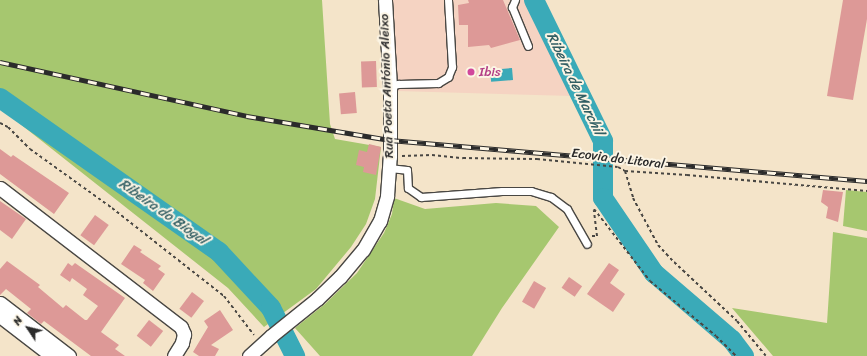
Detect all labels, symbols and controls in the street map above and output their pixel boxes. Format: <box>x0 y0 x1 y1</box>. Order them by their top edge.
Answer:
street label: Rua Poeta António Aleixo <box>377 13 397 159</box>
water label: Ribeira de Marchil <box>543 30 607 138</box>
place label: Ibis <box>479 64 501 80</box>
marker: Ibis <box>466 67 476 77</box>
street label: Ecovia do Litoral <box>570 146 666 172</box>
water label: Ribeira do Biogal <box>116 175 210 249</box>
north arrow <box>8 308 48 348</box>
text: N <box>8 312 28 329</box>

